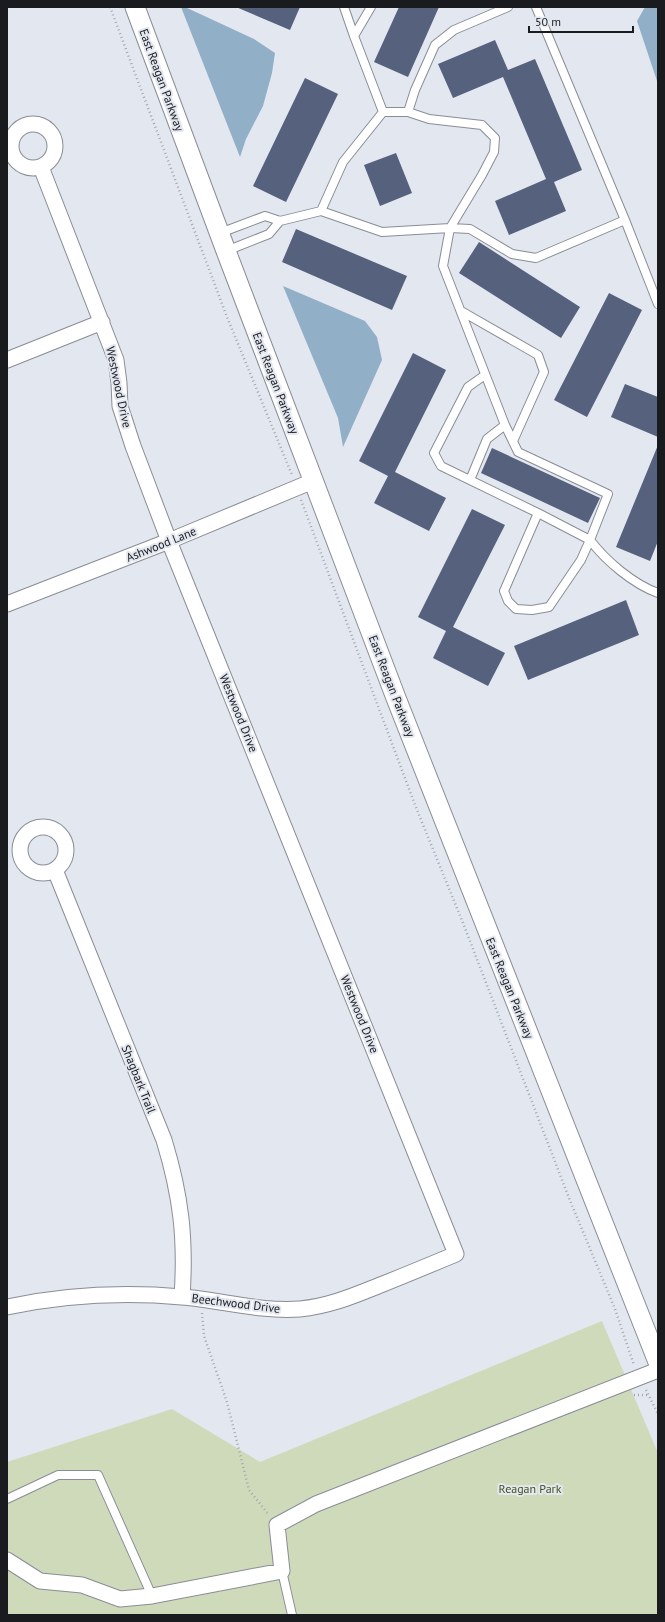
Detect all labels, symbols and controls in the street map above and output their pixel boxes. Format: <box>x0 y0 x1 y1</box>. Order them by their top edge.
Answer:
scale bar <box>529 8 633 34</box>
text: 50 m <box>535 14 561 29</box>
street label: East Reagan Parkway <box>136 27 188 134</box>
street label: East Reagan Parkway <box>250 330 302 436</box>
street label: Westwood Drive <box>103 345 135 429</box>
street label: Ashwood Lane <box>124 523 198 565</box>
street label: East Reagan Parkway <box>366 633 418 739</box>
street label: Westwood Drive <box>217 672 261 754</box>
street label: East Reagan Parkway <box>483 935 537 1041</box>
street label: Westwood Drive <box>338 973 382 1055</box>
street label: Shagbark Trail <box>119 1043 160 1116</box>
street label: Beechwood Drive <box>191 1290 281 1316</box>
park label: Reagan Park <box>499 1481 562 1496</box>

